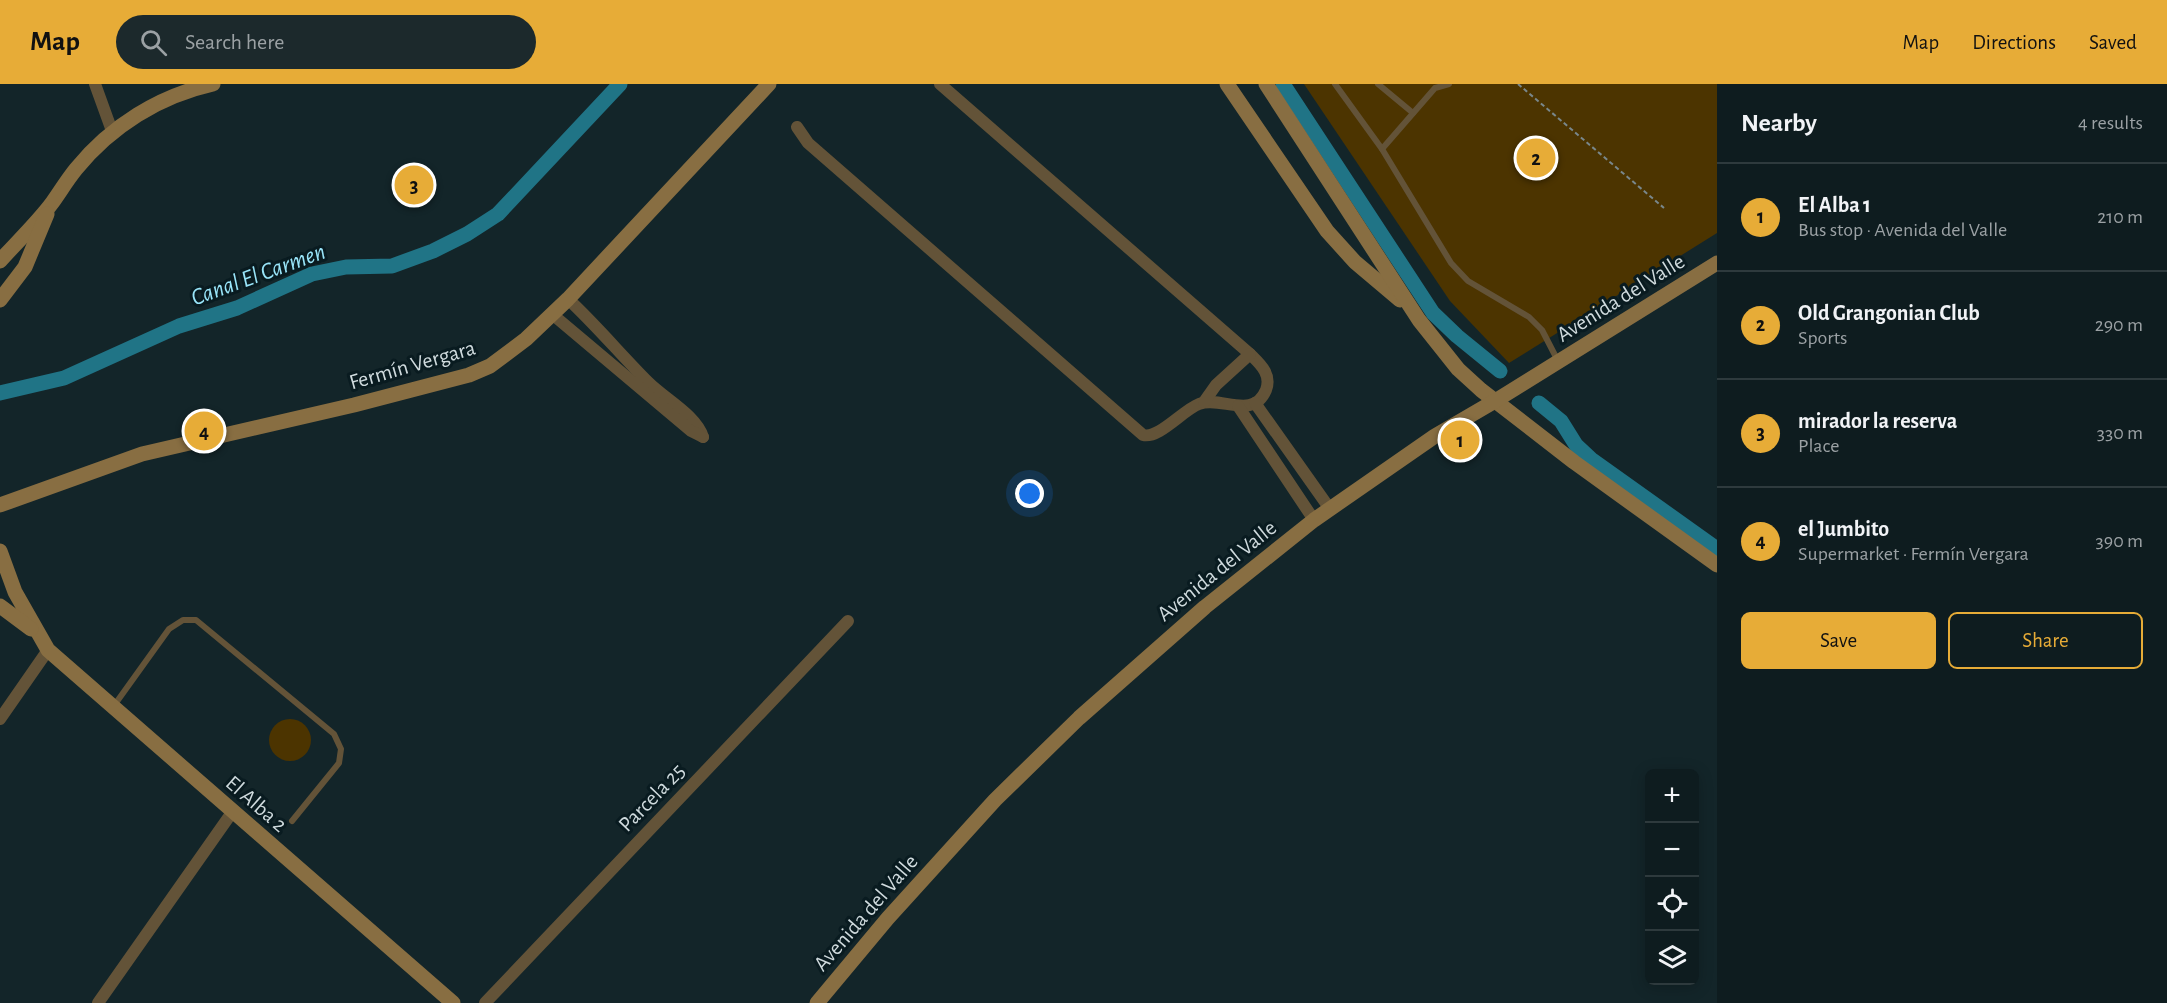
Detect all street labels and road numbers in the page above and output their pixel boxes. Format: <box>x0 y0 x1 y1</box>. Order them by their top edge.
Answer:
street label: Avenida del Valle <box>1553 250 1688 346</box>
street label: Fermín Vergara <box>347 336 478 393</box>
street label: Avenida del Valle <box>1153 516 1280 625</box>
street label: Parcela 25 <box>614 759 689 836</box>
street label: El Alba 2 <box>222 772 291 836</box>
street label: Avenida del Valle <box>809 850 922 975</box>

